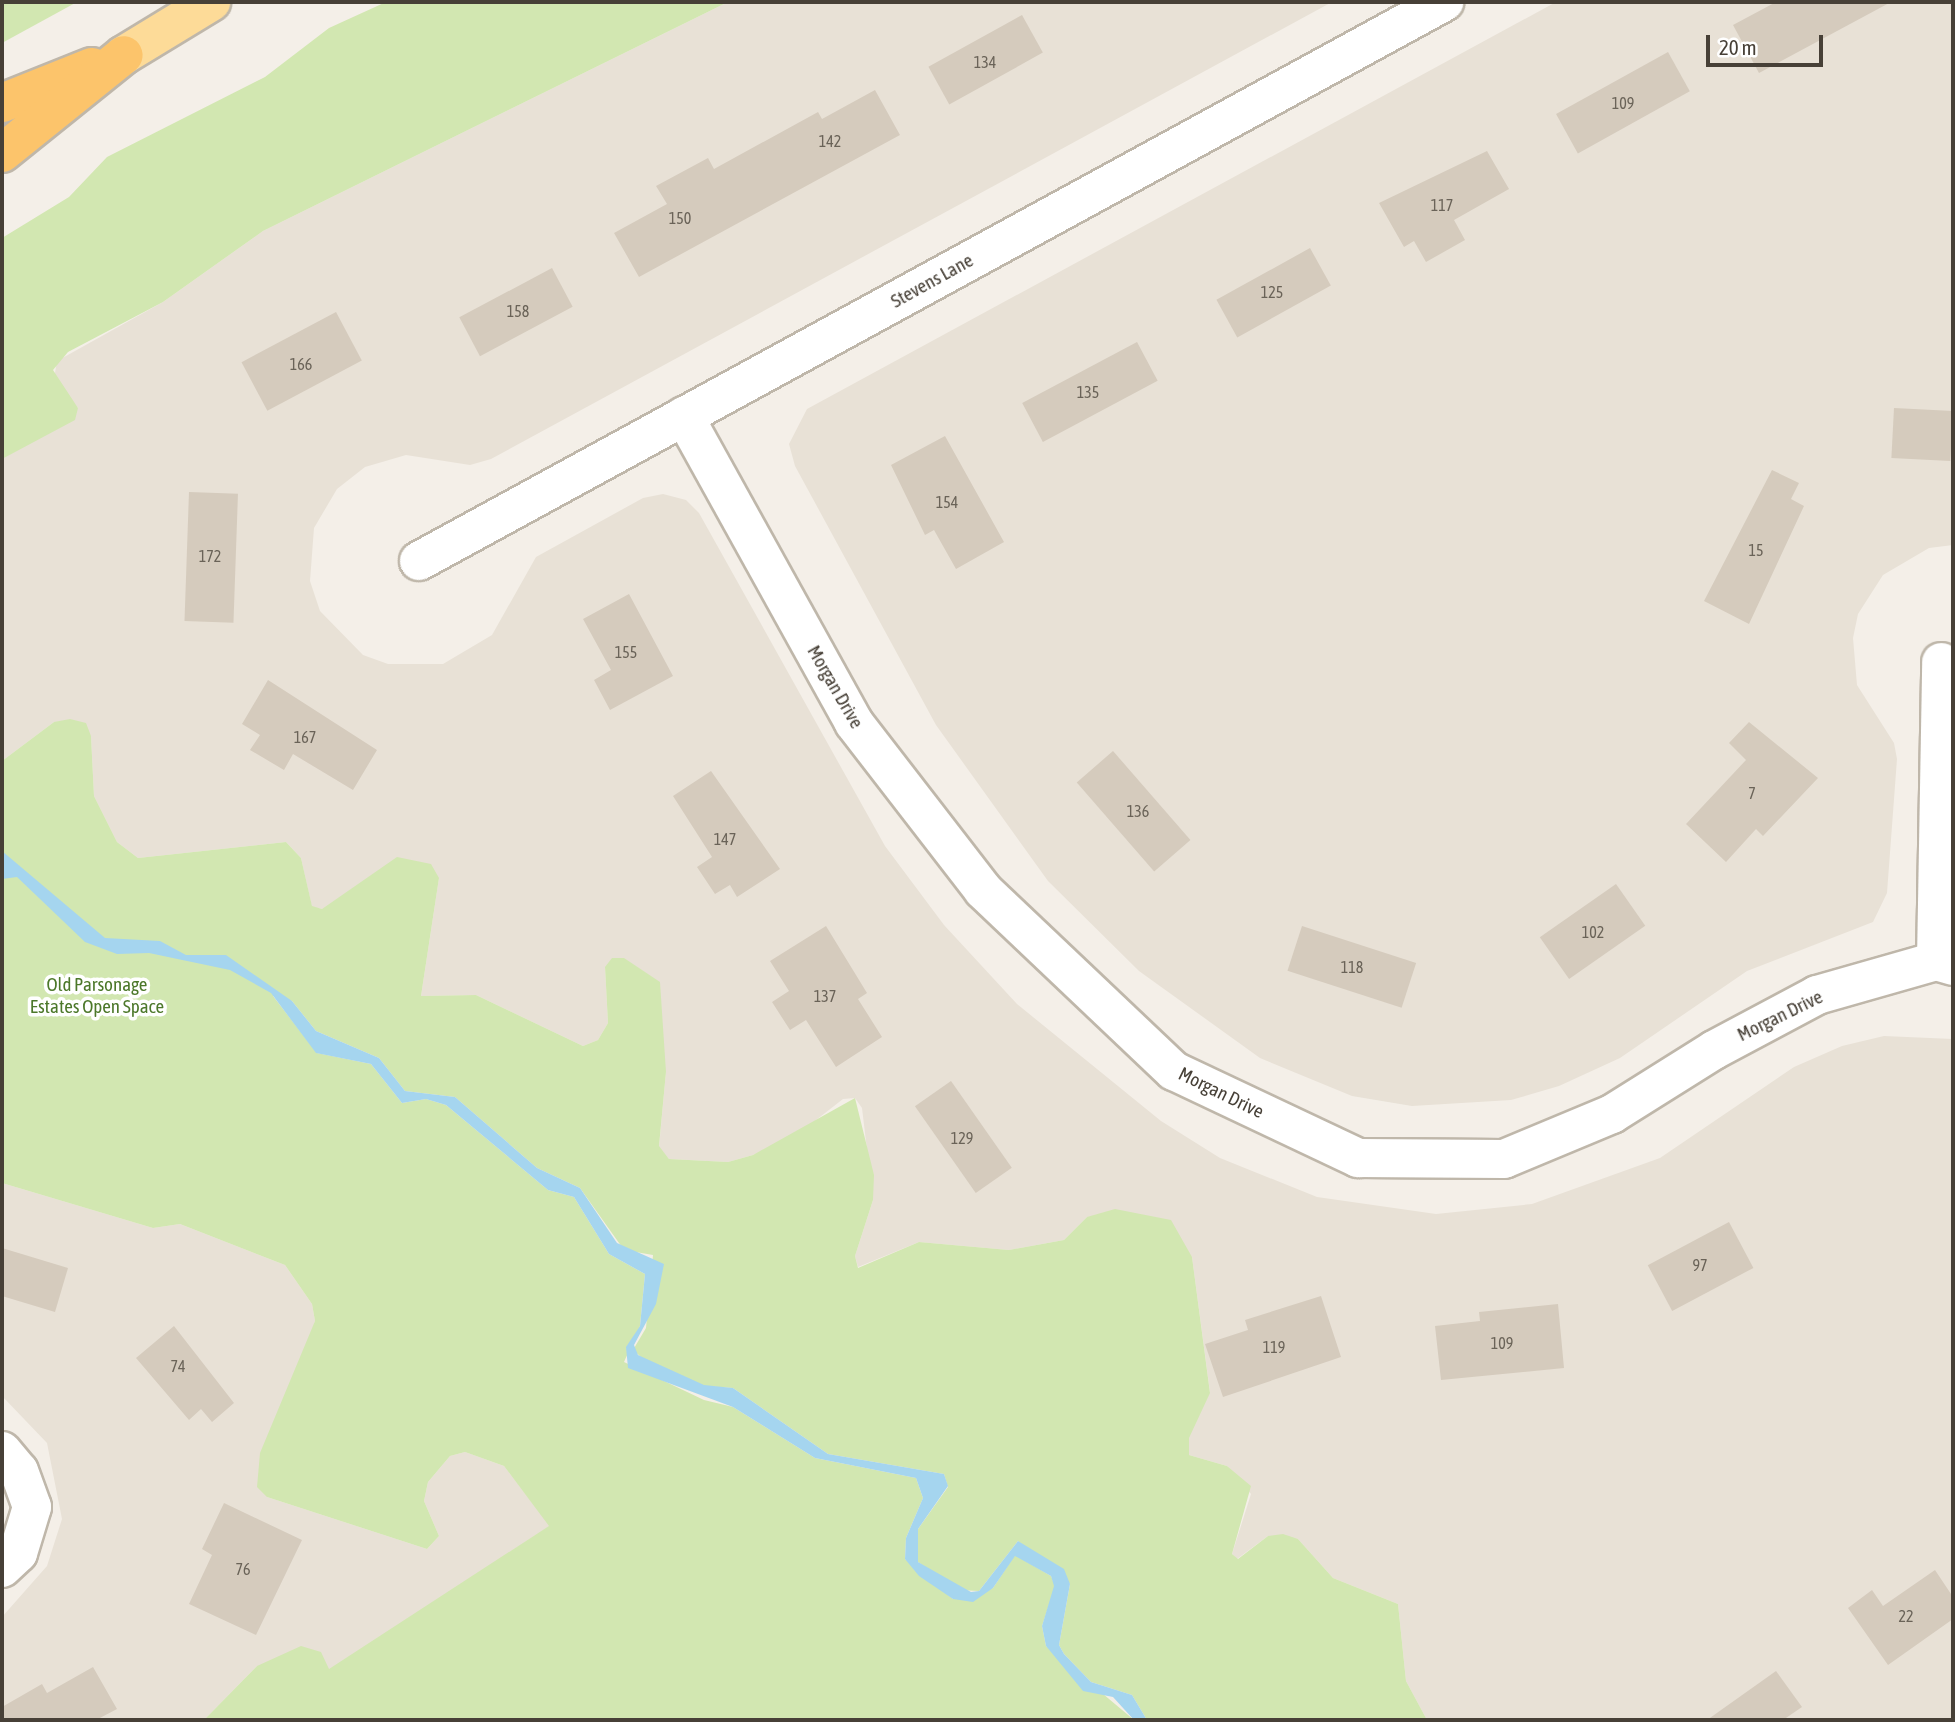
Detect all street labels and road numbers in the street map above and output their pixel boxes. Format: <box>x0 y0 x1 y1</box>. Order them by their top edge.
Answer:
street label: Stevens Lane <box>887 249 977 313</box>
street label: Morgan Drive <box>802 641 868 733</box>
street label: Morgan Drive <box>1734 986 1826 1046</box>
street label: Morgan Drive <box>1175 1063 1267 1123</box>

